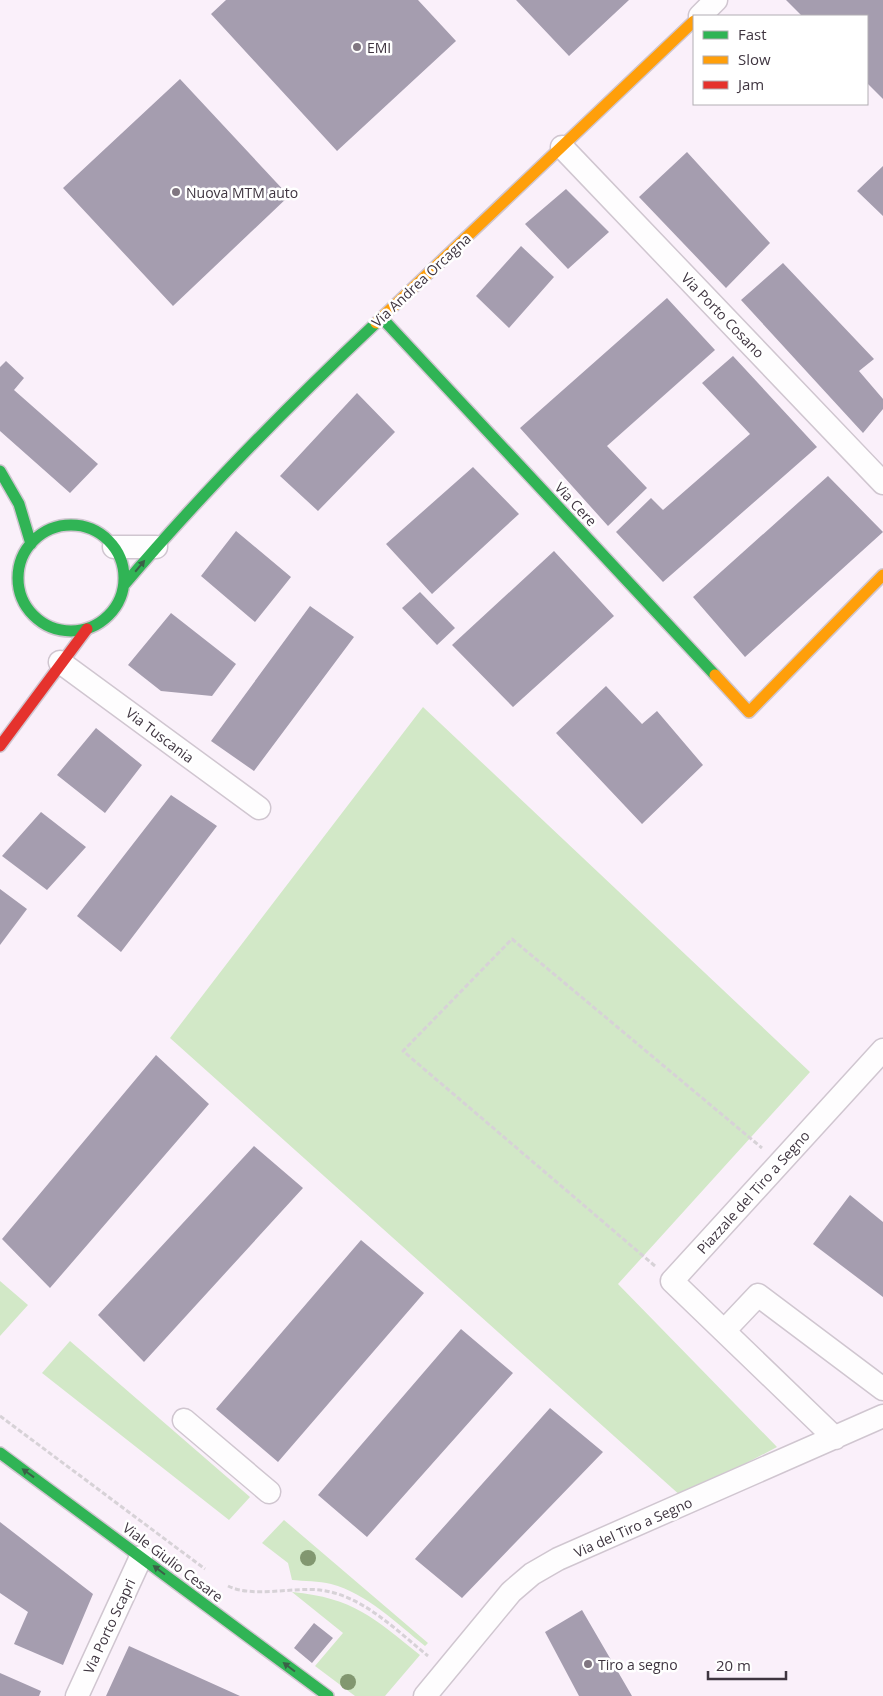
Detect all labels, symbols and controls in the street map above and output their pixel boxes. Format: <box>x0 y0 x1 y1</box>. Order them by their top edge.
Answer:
legend <box>693 15 868 105</box>
text: Fast <box>738 24 767 44</box>
place label: EMI <box>367 38 391 57</box>
marker: EMI <box>351 41 363 53</box>
text: Slow <box>738 49 771 69</box>
text: Jam <box>736 74 764 94</box>
place label: Nuova MTM auto <box>186 183 298 202</box>
marker: Nuova MTM auto <box>170 186 182 198</box>
street label: Via Andrea Orcagna <box>367 229 475 331</box>
street label: Via Porto Cosano <box>677 268 769 362</box>
street label: Via Cere <box>551 478 601 530</box>
one-way arrow <box>135 559 146 572</box>
street label: Via Tuscania <box>122 703 198 767</box>
street label: Piazzale del Tiro a Segno <box>692 1126 814 1258</box>
one-way arrow <box>22 1468 35 1479</box>
street label: Via del Tiro a Segno <box>571 1492 695 1562</box>
street label: Viale Giulio Cesare <box>119 1518 227 1606</box>
one-way arrow <box>152 1565 166 1575</box>
street label: Via Porto Scapri <box>79 1575 139 1677</box>
scale bar <box>708 1648 786 1680</box>
place label: Tiro a segno <box>598 1655 678 1674</box>
text: 20 m <box>716 1655 751 1675</box>
marker: Tiro a segno <box>582 1658 594 1670</box>
one-way arrow <box>282 1662 296 1672</box>

